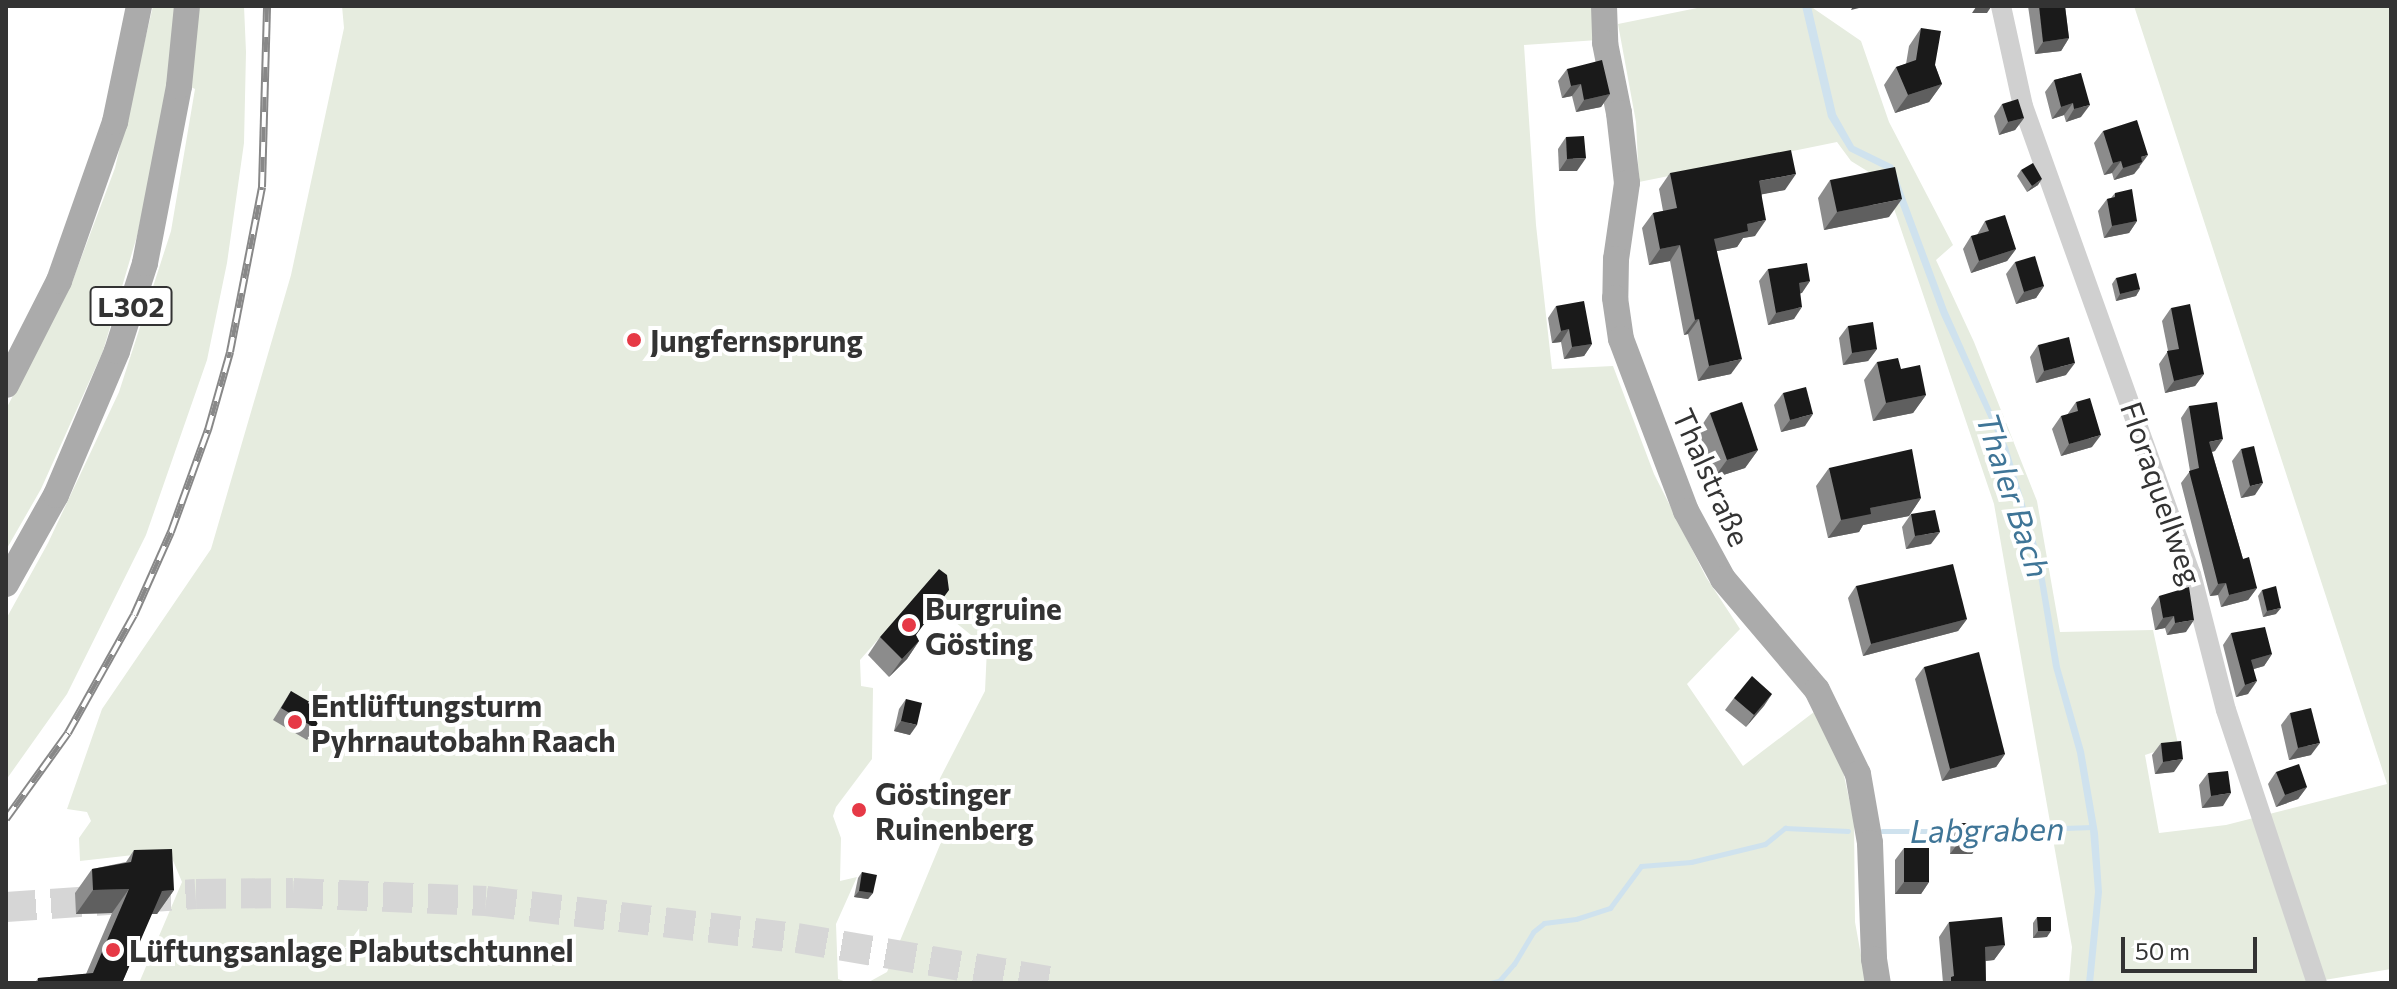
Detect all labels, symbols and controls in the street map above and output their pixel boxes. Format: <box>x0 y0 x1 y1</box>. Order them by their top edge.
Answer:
road number: L302 <box>89 282 173 330</box>
place label: Jungfernsprung <box>650 322 863 358</box>
marker: Jungfernsprung <box>625 331 643 349</box>
street label: Floraquellweg <box>2114 397 2210 589</box>
street label: Thalstraße <box>1666 403 1758 551</box>
water label: Thaler Bach <box>1969 408 2059 582</box>
place label: Burgruine Gösting <box>925 590 1062 660</box>
marker: Burgruine Gösting <box>900 616 918 634</box>
place label: Entlüftungsturm Pyhrnautobahn Raach <box>311 687 616 758</box>
marker: Entlüftungsturm Pyhrnautobahn Raach <box>286 713 304 731</box>
place label: Göstinger Ruinenberg <box>875 775 1034 846</box>
marker: Göstinger Ruinenberg <box>850 801 868 819</box>
water label: Labgraben <box>1909 808 2065 850</box>
scale bar <box>2125 921 2261 971</box>
place label: Lüftungsanlage Plabutschtunnel <box>129 932 574 968</box>
text: 50 m <box>2135 936 2190 965</box>
marker: Lüftungsanlage Plabutschtunnel <box>104 941 122 959</box>

